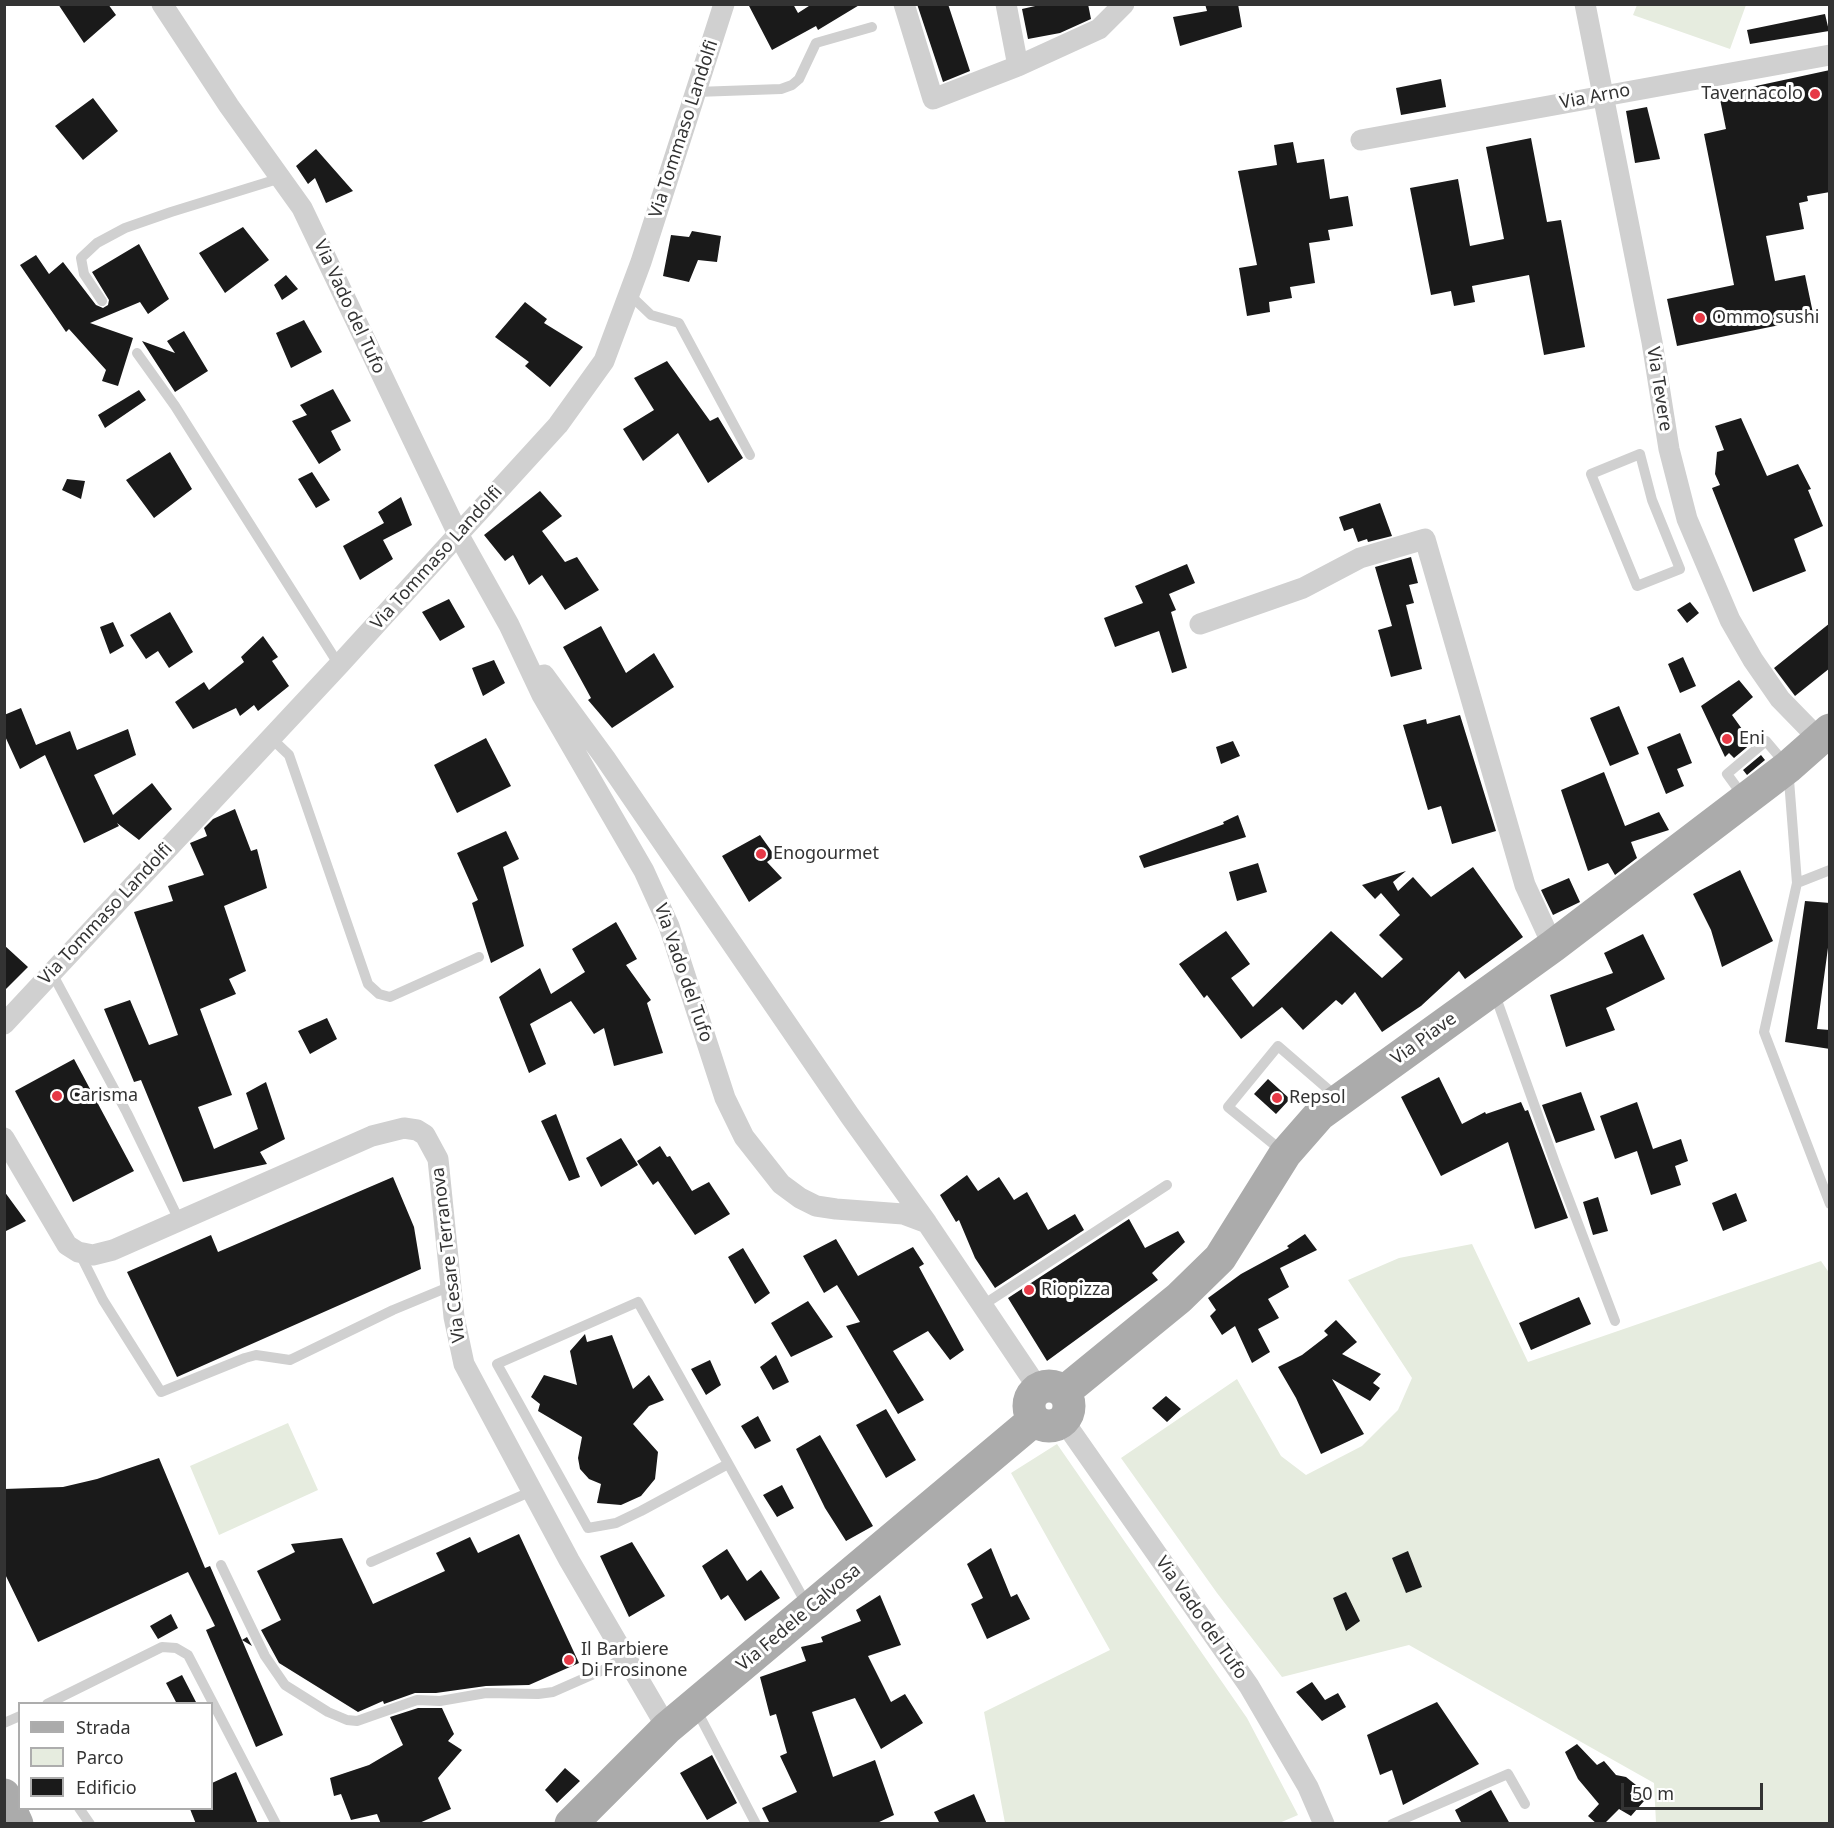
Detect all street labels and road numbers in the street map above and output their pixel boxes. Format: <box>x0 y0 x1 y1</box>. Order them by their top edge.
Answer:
street label: Via Tommaso Landolfi <box>645 37 723 221</box>
street label: Via Arno <box>1558 80 1632 114</box>
street label: Via Vado del Tufo <box>309 237 389 377</box>
street label: Via Tevere <box>1642 345 1676 433</box>
street label: Via Tommaso Landolfi <box>367 482 507 634</box>
street label: Via Tommaso Landolfi <box>35 839 177 989</box>
street label: Via Vado del Tufo <box>649 901 717 1045</box>
street label: Via Piave <box>1387 1008 1461 1070</box>
street label: Via Cesare Terranova <box>428 1166 470 1344</box>
street label: Via Vado del Tufo <box>1150 1552 1252 1684</box>
street label: Via Fedele Calvosa <box>733 1560 865 1676</box>

